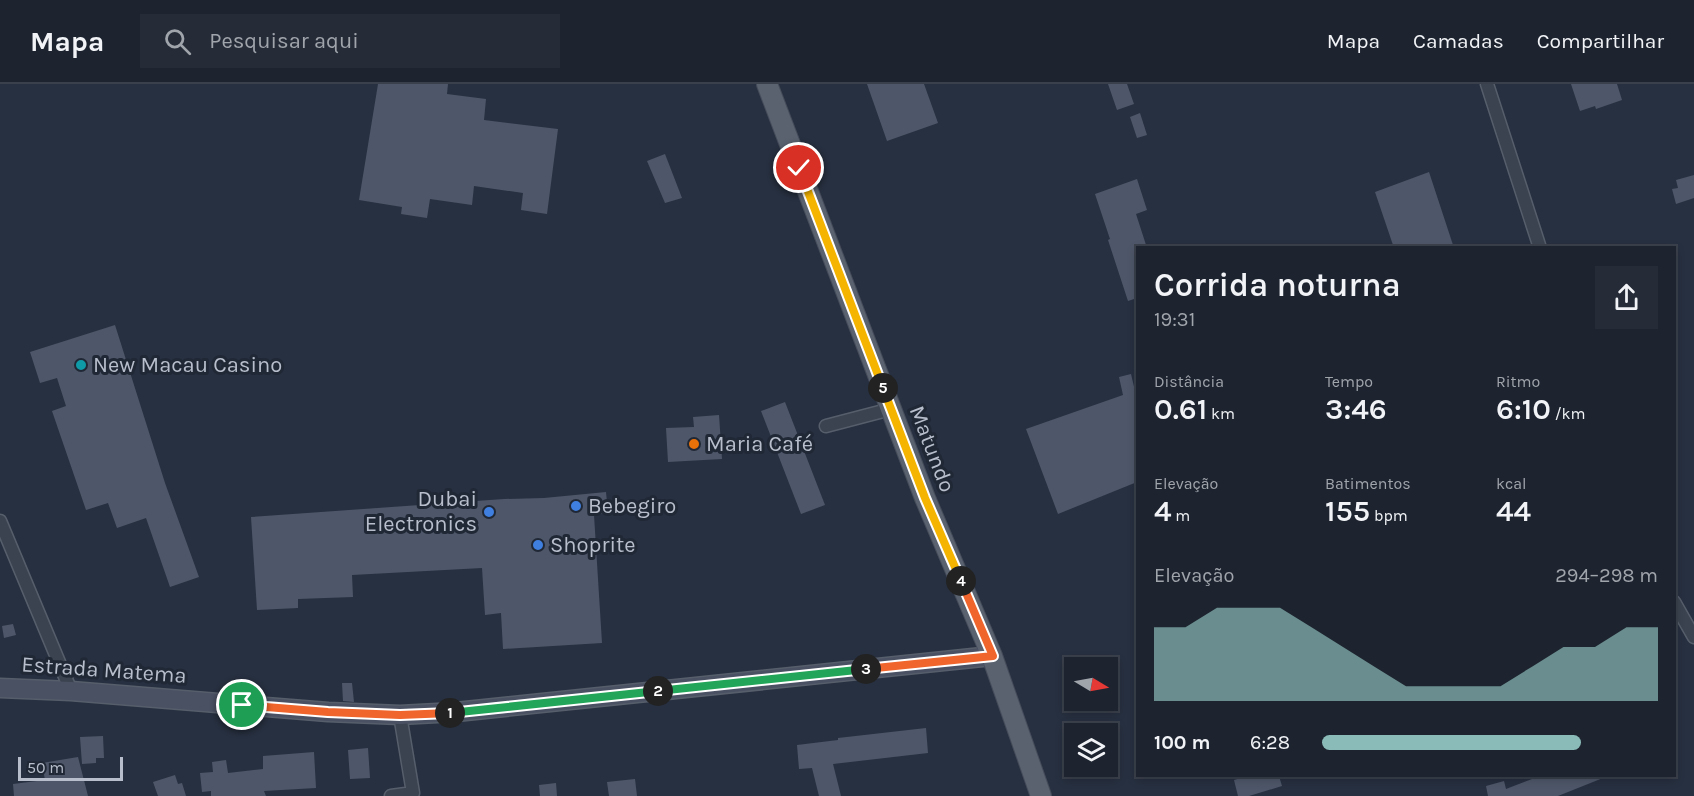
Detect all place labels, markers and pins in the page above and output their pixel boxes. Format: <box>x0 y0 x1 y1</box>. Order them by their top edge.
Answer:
pin <box>773 142 824 193</box>
place label: New Macau Casino <box>93 352 282 378</box>
marker: New Macau Casino <box>74 358 88 372</box>
pin: 5 <box>868 373 898 403</box>
place label: Maria Café <box>706 431 813 457</box>
marker: Maria Café <box>687 437 701 451</box>
place label: Dubai Electronics <box>365 486 477 537</box>
place label: Bebegiro <box>588 493 676 519</box>
marker: Bebegiro <box>569 499 583 513</box>
marker: Dubai Electronics <box>482 505 496 519</box>
place label: Shoprite <box>550 532 636 558</box>
marker: Shoprite <box>531 538 545 552</box>
pin: 4 <box>946 566 976 596</box>
pin: 3 <box>851 654 881 684</box>
pin: 2 <box>643 676 673 706</box>
pin <box>216 679 267 730</box>
pin: 1 <box>435 698 465 728</box>

